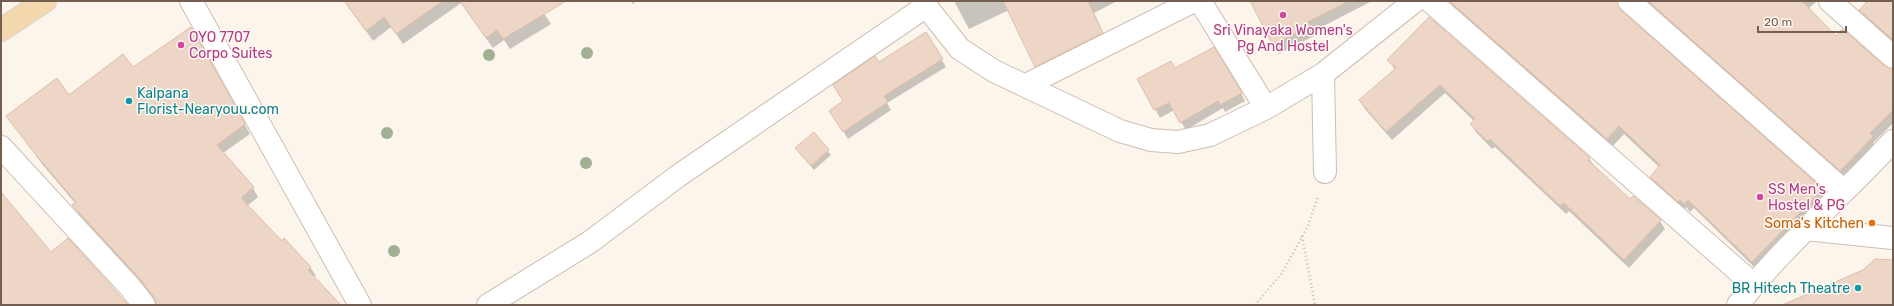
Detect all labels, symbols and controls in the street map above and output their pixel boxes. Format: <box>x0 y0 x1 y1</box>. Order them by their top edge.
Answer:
scale bar <box>1758 8 1846 34</box>
marker: Sri Vinayaka Women's Pg And Hostel <box>1278 10 1288 20</box>
text: 20 m <box>1764 15 1792 29</box>
place label: Sri Vinayaka Women's Pg And Hostel <box>1213 22 1353 55</box>
place label: OYO 7707 Corpo Suites <box>189 29 272 62</box>
marker: OYO 7707 Corpo Suites <box>176 40 186 50</box>
place label: Kalpana Florist-Nearyouu.com <box>137 85 279 118</box>
marker: Kalpana Florist-Nearyouu.com <box>124 96 134 106</box>
place label: SS Men's Hostel & PG <box>1768 181 1845 214</box>
marker: SS Men's Hostel & PG <box>1755 192 1765 202</box>
place label: Soma's Kitchen <box>1764 215 1864 232</box>
marker: Soma's Kitchen <box>1867 218 1877 228</box>
place label: BR Hitech Theatre <box>1732 280 1850 297</box>
marker: BR Hitech Theatre <box>1853 283 1863 293</box>

